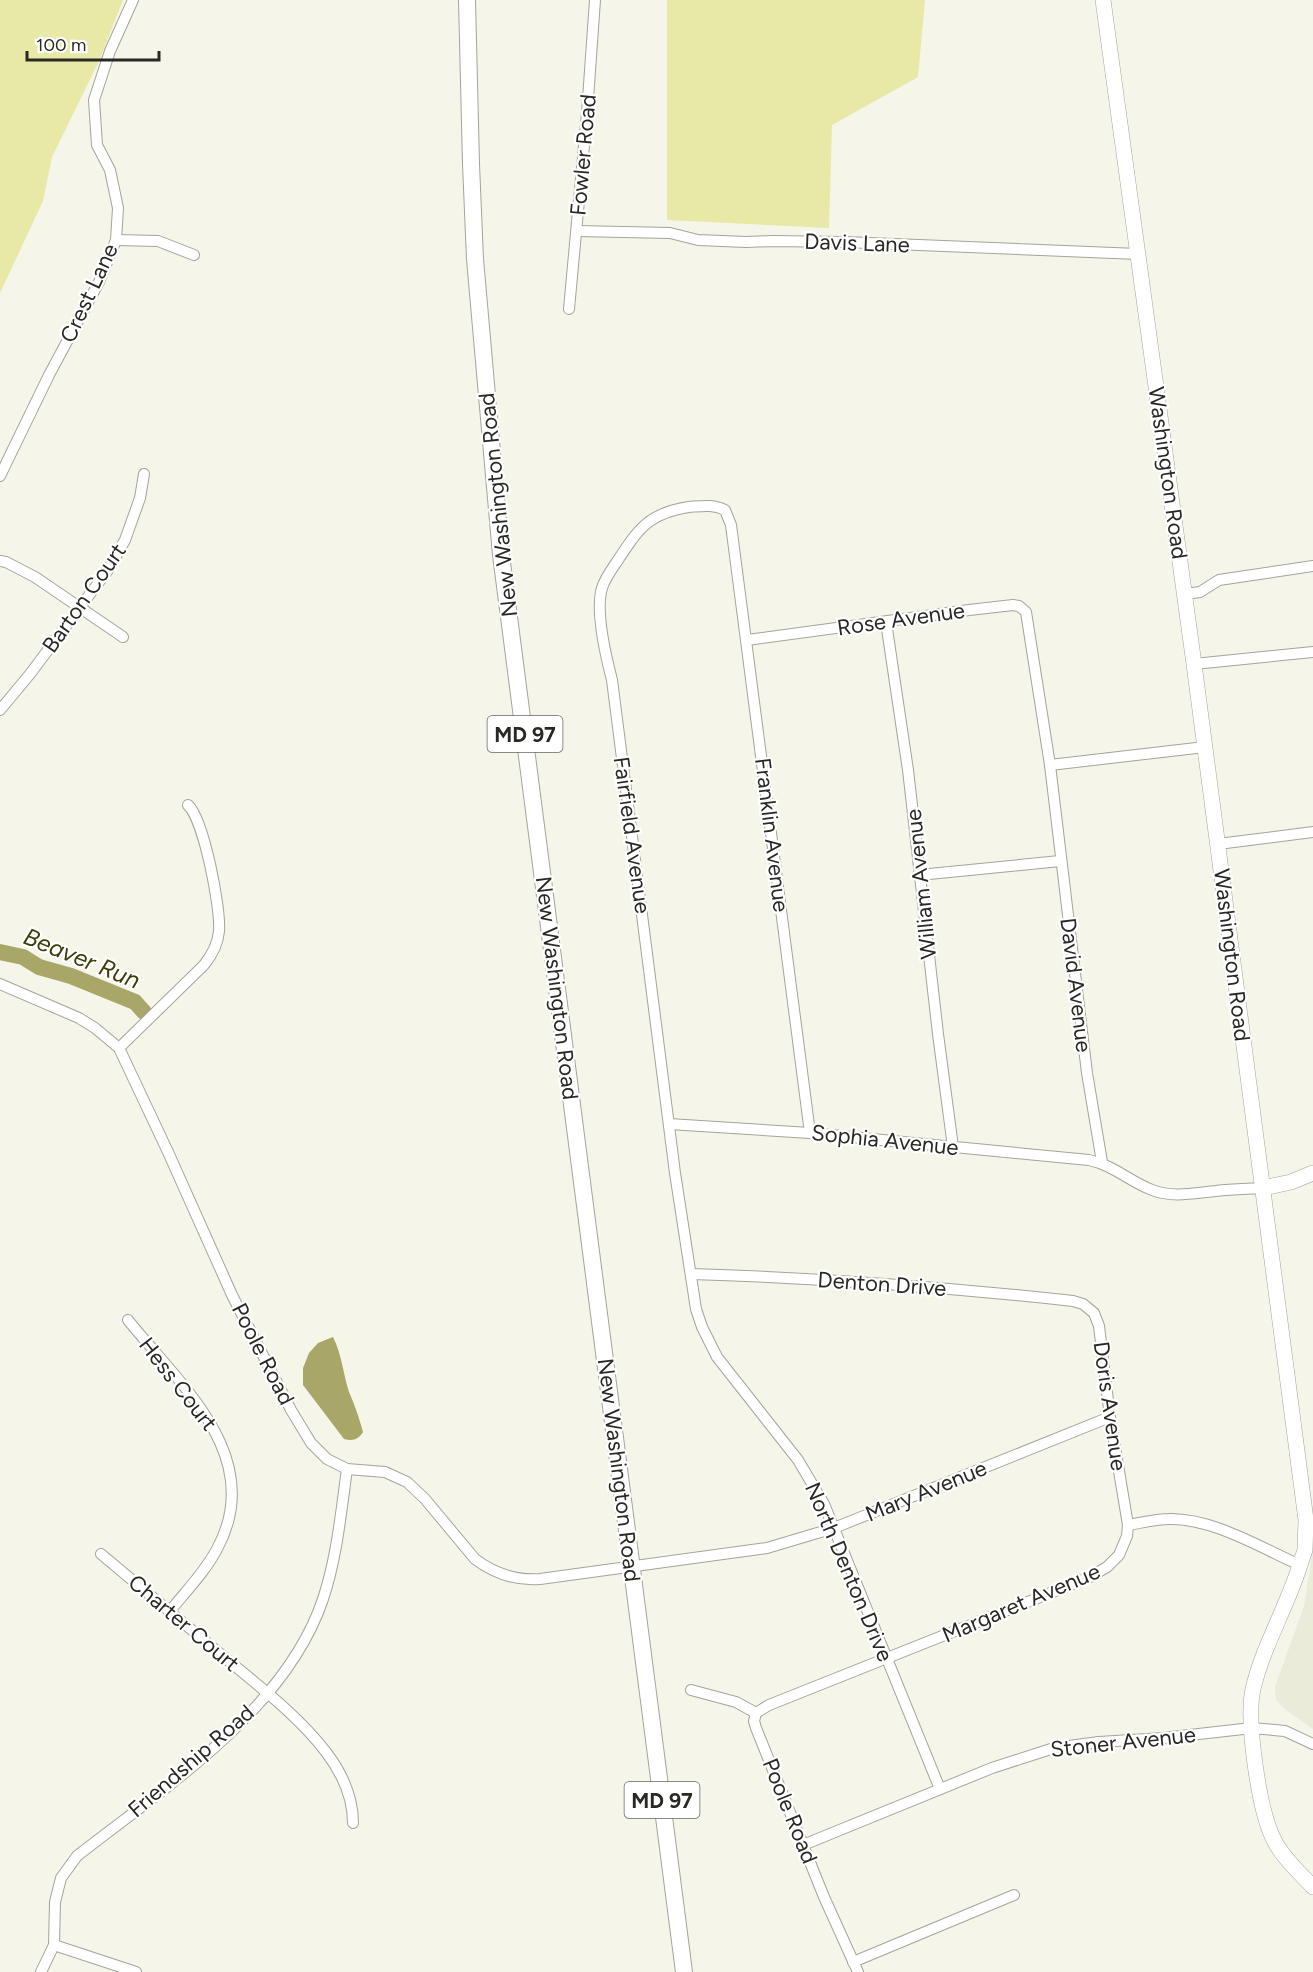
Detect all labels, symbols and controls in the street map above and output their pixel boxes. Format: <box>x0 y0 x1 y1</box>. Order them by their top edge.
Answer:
scale bar <box>27 24 159 62</box>
text: 100 m <box>36 34 86 56</box>
street label: Fowler Road <box>564 93 602 217</box>
street label: Davis Lane <box>804 228 910 258</box>
street label: Crest Lane <box>54 239 124 347</box>
street label: Washington Road <box>1143 385 1193 561</box>
street label: New Washington Road <box>473 392 523 618</box>
street label: Barton Court <box>36 538 132 658</box>
street label: Rose Avenue <box>835 597 967 641</box>
road number: MD 97 <box>488 716 562 752</box>
street label: Fairfield Avenue <box>608 755 656 915</box>
street label: Franklin Avenue <box>749 756 795 914</box>
street label: William Avenue <box>900 808 942 960</box>
street label: Washington Road <box>1208 867 1256 1043</box>
street label: New Washington Road <box>530 875 584 1101</box>
street label: David Avenue <box>1054 916 1098 1054</box>
water label: Beaver Run <box>19 921 145 995</box>
street label: Sophia Avenue <box>810 1119 960 1161</box>
street label: Denton Drive <box>817 1266 947 1302</box>
street label: Poole Road <box>226 1298 300 1410</box>
street label: Hess Court <box>133 1332 223 1436</box>
street label: Doris Avenue <box>1088 1339 1132 1473</box>
street label: New Washington Road <box>592 1357 646 1583</box>
street label: Mary Avenue <box>861 1454 991 1528</box>
street label: North Denton Drive <box>799 1478 899 1666</box>
street label: Margaret Avenue <box>938 1558 1104 1648</box>
street label: Charter Court <box>123 1569 245 1677</box>
street label: Friendship Road <box>122 1699 260 1823</box>
street label: Stoner Avenue <box>1049 1721 1197 1763</box>
street label: Poole Road <box>757 1754 823 1868</box>
road number: MD 97 <box>624 1782 700 1818</box>

